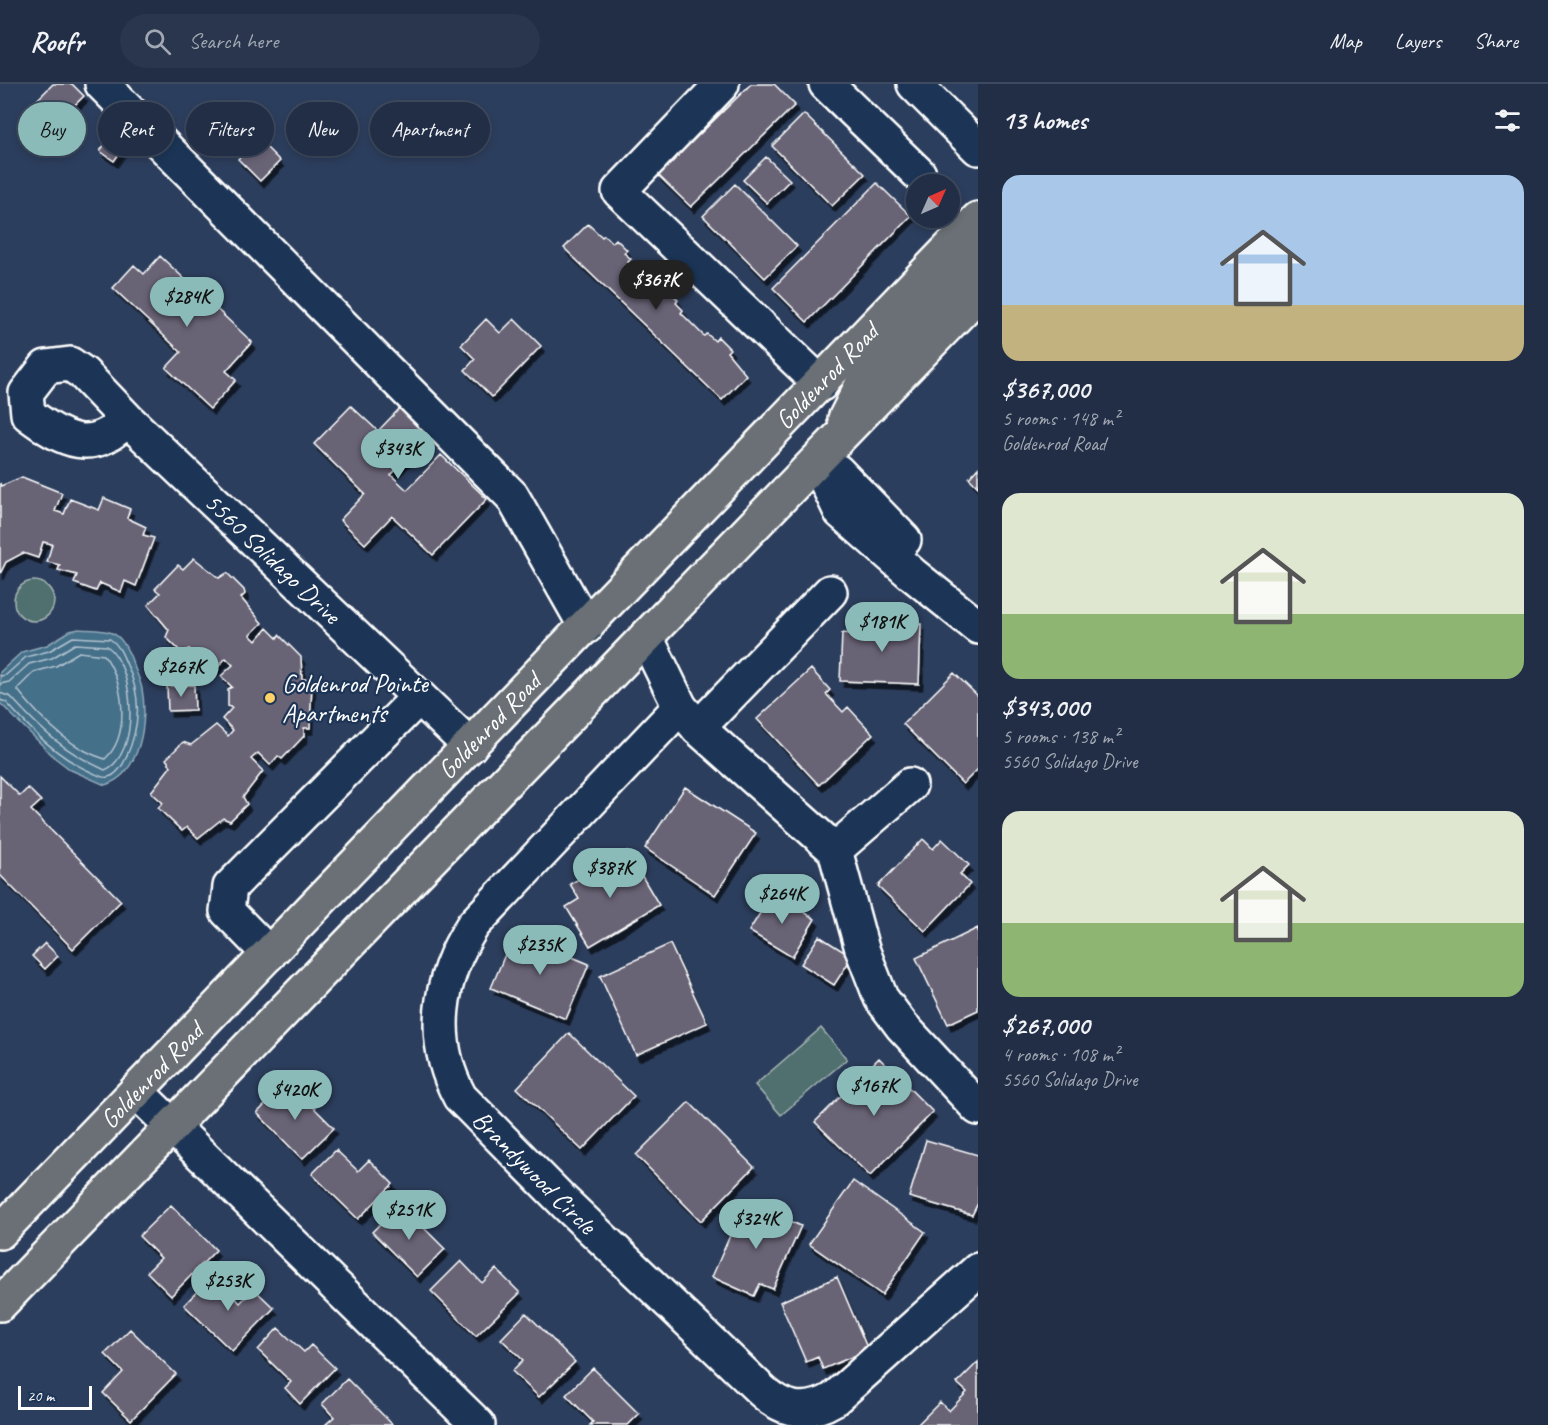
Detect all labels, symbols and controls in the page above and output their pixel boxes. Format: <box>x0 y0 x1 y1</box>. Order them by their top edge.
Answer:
search box <box>120 14 540 68</box>
text: Roofr <box>30 24 84 59</box>
icon: search <box>141 25 174 58</box>
text: Search here <box>189 27 278 55</box>
text: Map <box>1329 28 1362 54</box>
text: Layers <box>1395 28 1441 54</box>
text: Share <box>1474 28 1518 54</box>
chip: Buy <box>18 102 86 156</box>
chip: Rent <box>98 102 174 156</box>
chip: Filters <box>186 102 274 156</box>
chip: New <box>286 102 358 156</box>
chip: Apartment <box>370 102 490 156</box>
text: 13 homes <box>1002 104 1087 137</box>
icon: filters <box>1491 104 1524 137</box>
north arrow <box>906 174 960 228</box>
map controls <box>906 174 960 228</box>
icon: home <box>1209 214 1317 322</box>
pin: $367K <box>614 260 698 311</box>
text: $367K <box>633 267 679 292</box>
pin: $284K <box>145 277 229 328</box>
text: $284K <box>164 284 210 309</box>
street label: Goldenrod Road <box>768 313 888 436</box>
text: $367,000 <box>1002 373 1090 406</box>
text: 5 rooms · 148 m² <box>1002 406 1119 431</box>
pin: $343K <box>356 429 440 480</box>
text: Goldenrod Road <box>1002 431 1106 456</box>
text: $343K <box>375 436 421 461</box>
street label: 5560 Solidago Drive <box>198 485 349 632</box>
icon: home <box>1209 532 1317 640</box>
pin: $181K <box>840 602 924 653</box>
text: $181K <box>859 609 905 634</box>
pin: $267K <box>139 647 223 698</box>
text: $267K <box>158 654 204 679</box>
street label: Goldenrod Road <box>430 663 550 786</box>
place label: Goldenrod Pointe Apartments <box>282 667 429 730</box>
marker: Goldenrod Pointe Apartments <box>263 691 277 705</box>
text: $343,000 <box>1002 691 1089 724</box>
text: 5 rooms · 138 m² <box>1002 724 1119 749</box>
text: 5560 Solidago Drive <box>1002 749 1137 774</box>
pin: $387K <box>568 848 652 899</box>
icon: home <box>1209 850 1317 958</box>
text: $387K <box>587 855 633 880</box>
pin: $264K <box>740 874 824 925</box>
text: $264K <box>759 881 805 906</box>
pin: $235K <box>498 925 582 976</box>
text: $235K <box>517 932 563 957</box>
text: $267,000 <box>1002 1009 1090 1042</box>
street label: Goldenrod Road <box>93 1012 213 1135</box>
text: 4 rooms · 108 m² <box>1002 1042 1119 1067</box>
pin: $167K <box>832 1066 916 1117</box>
text: 5560 Solidago Drive <box>1002 1067 1137 1092</box>
pin: $420K <box>253 1070 337 1121</box>
text: $167K <box>851 1073 897 1098</box>
text: $420K <box>272 1077 318 1102</box>
street label: Brandywood Circle <box>466 1103 605 1242</box>
pin: $251K <box>367 1190 451 1241</box>
text: $251K <box>386 1197 432 1222</box>
pin: $324K <box>714 1199 798 1250</box>
text: $324K <box>733 1206 779 1231</box>
pin: $253K <box>186 1261 270 1312</box>
text: $253K <box>205 1268 251 1293</box>
scale bar <box>18 1383 92 1410</box>
text: 20 m <box>27 1386 54 1406</box>

